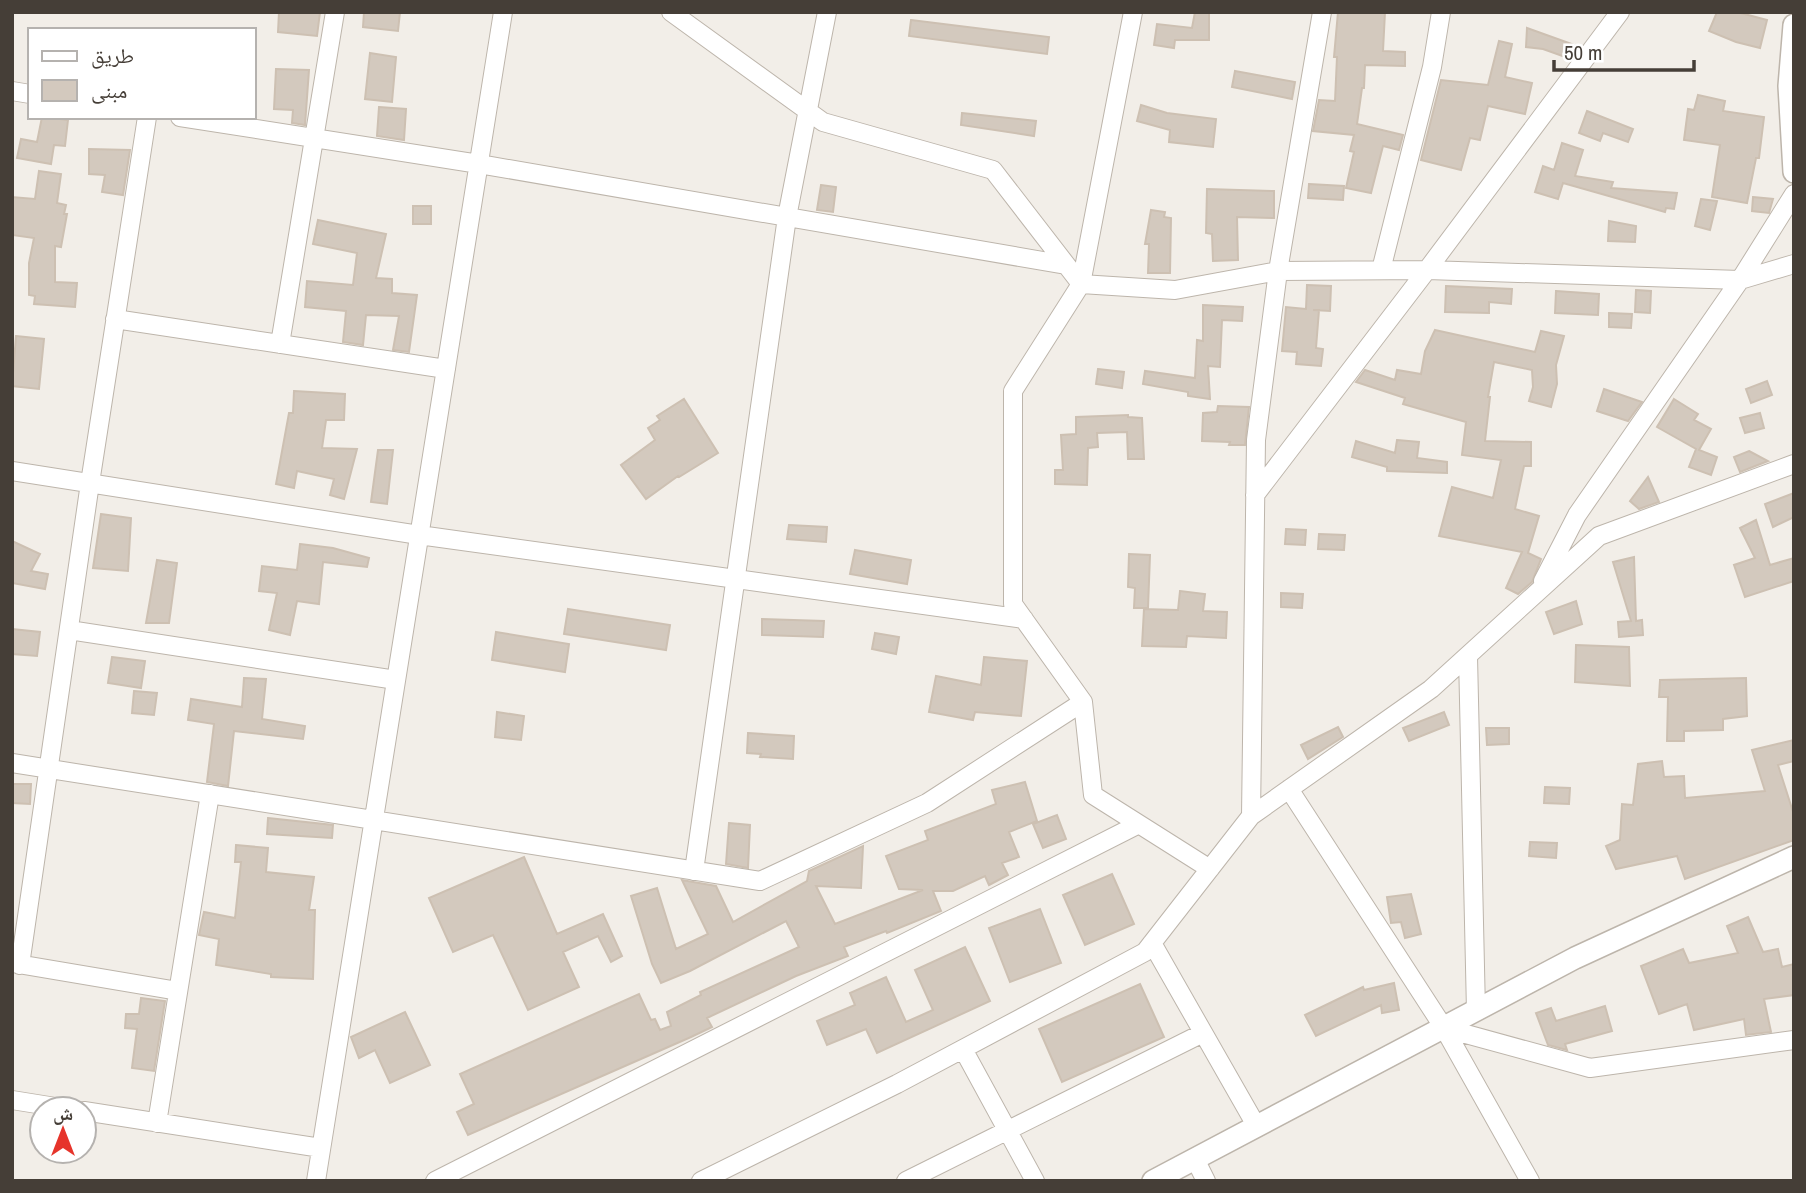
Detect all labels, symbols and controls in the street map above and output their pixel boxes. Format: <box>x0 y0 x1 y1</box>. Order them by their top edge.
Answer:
legend <box>28 28 256 119</box>
scale bar <box>1554 28 1694 72</box>
text: 50 m <box>1564 38 1602 67</box>
text: طريق <box>91 41 134 70</box>
text: مبنى <box>91 76 127 105</box>
north arrow <box>28 1095 98 1165</box>
text: ش <box>53 1100 73 1126</box>

